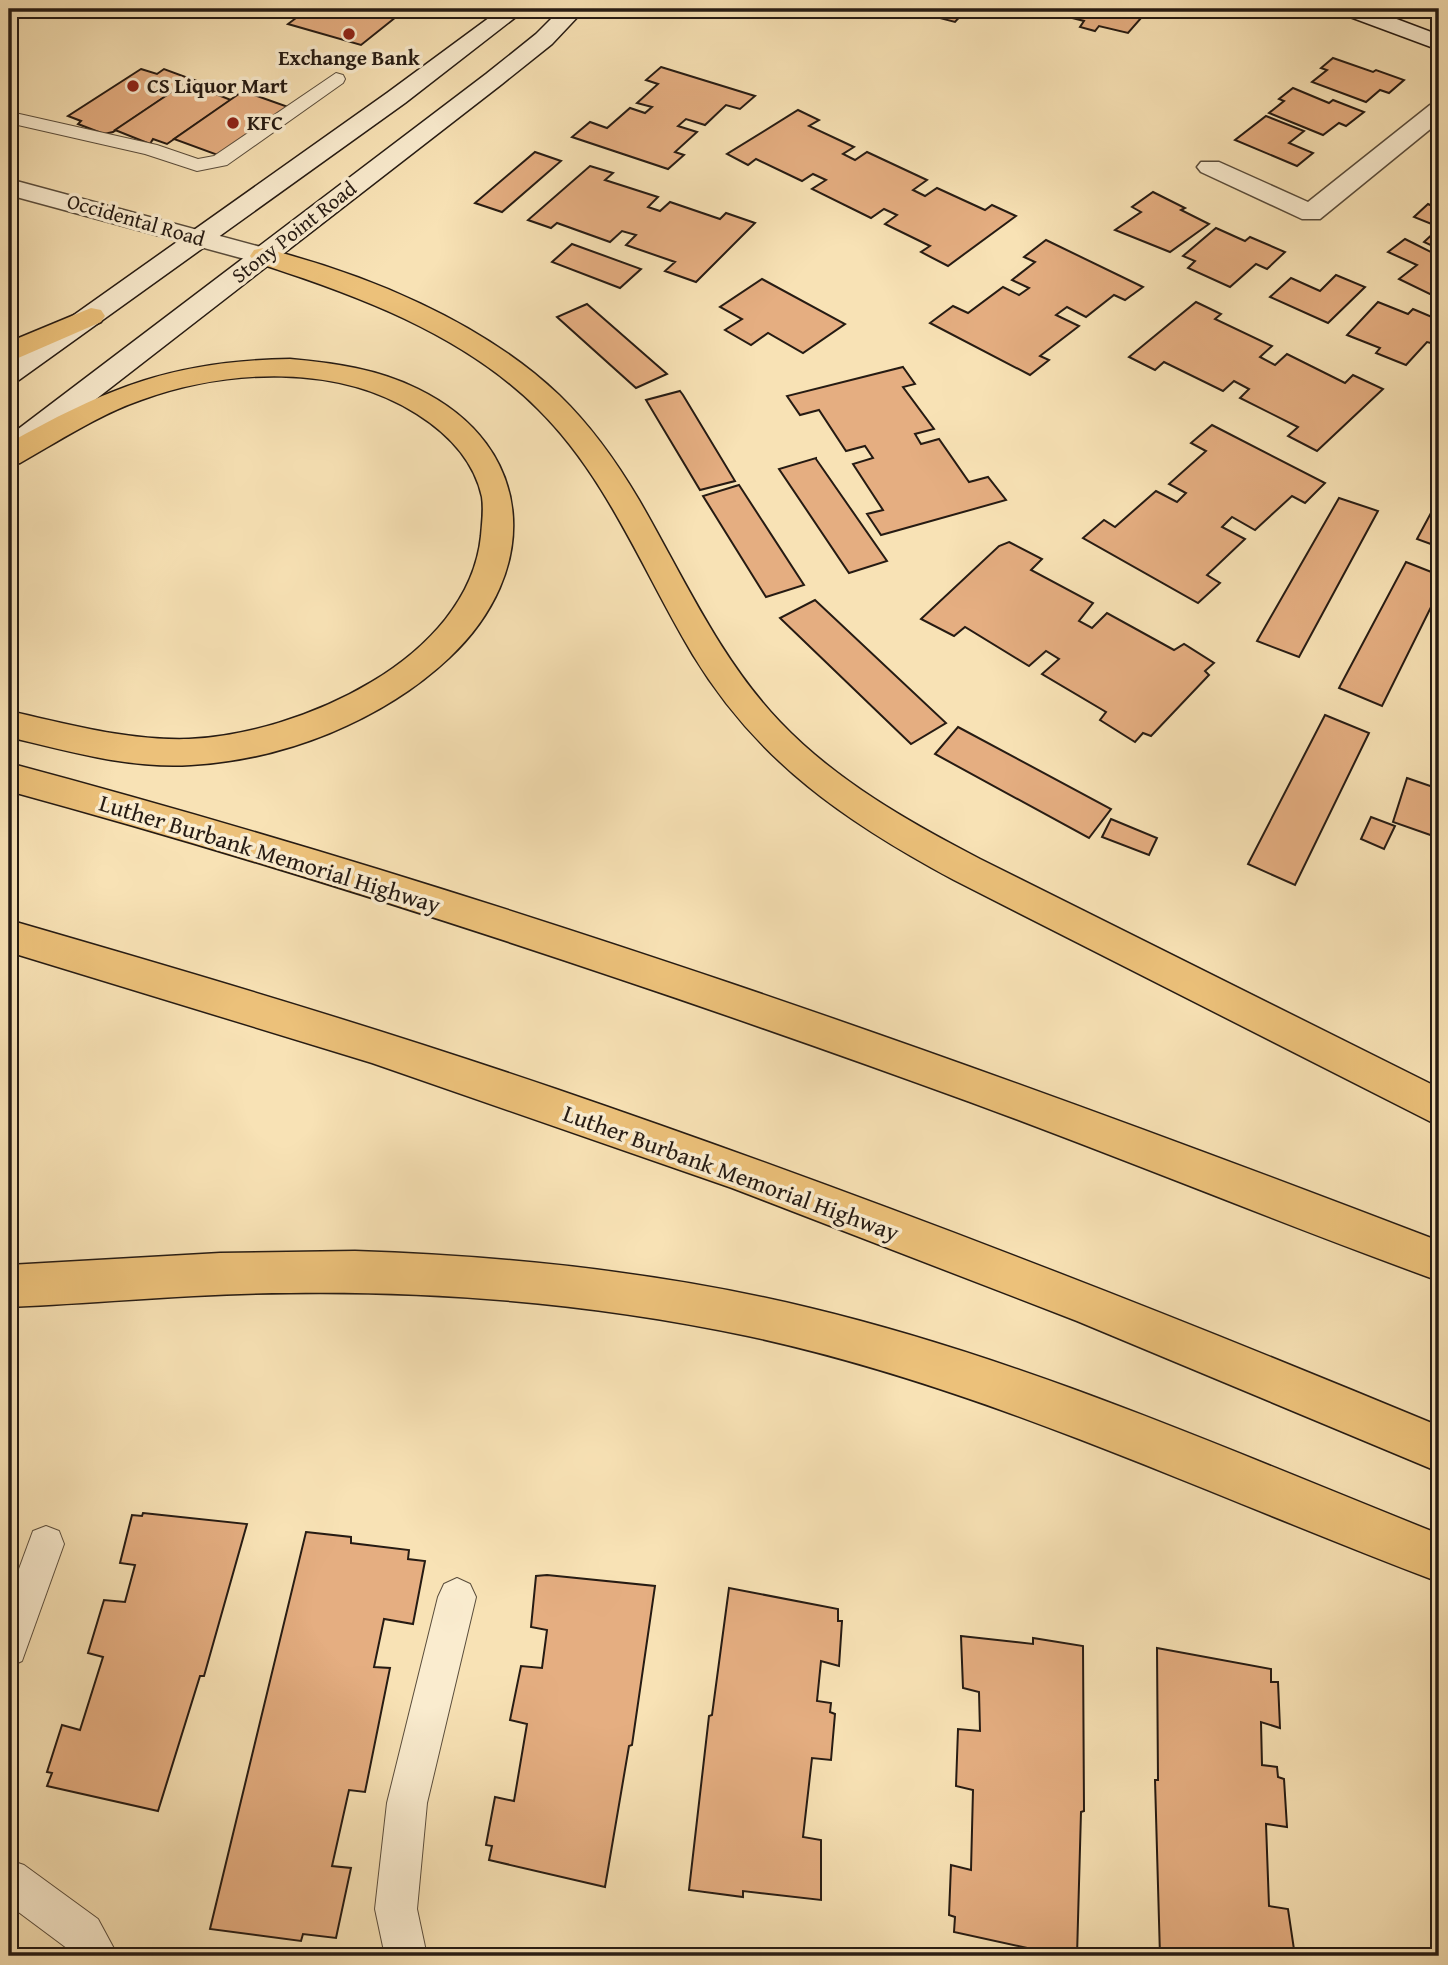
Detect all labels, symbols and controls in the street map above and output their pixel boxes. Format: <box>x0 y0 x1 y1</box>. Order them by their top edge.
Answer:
marker: Exchange Bank <box>341 26 357 42</box>
place label: Exchange Bank <box>278 42 421 73</box>
place label: CS Liquor Mart <box>147 70 288 101</box>
marker: CS Liquor Mart <box>125 78 141 94</box>
place label: KFC <box>247 107 283 138</box>
marker: KFC <box>225 115 241 131</box>
street label: Stony Point Road <box>225 172 363 290</box>
street label: Occidental Road <box>64 185 209 254</box>
street label: Luther Burbank Memorial Highway <box>95 785 445 922</box>
street label: Luther Burbank Memorial Highway <box>558 1095 904 1250</box>

